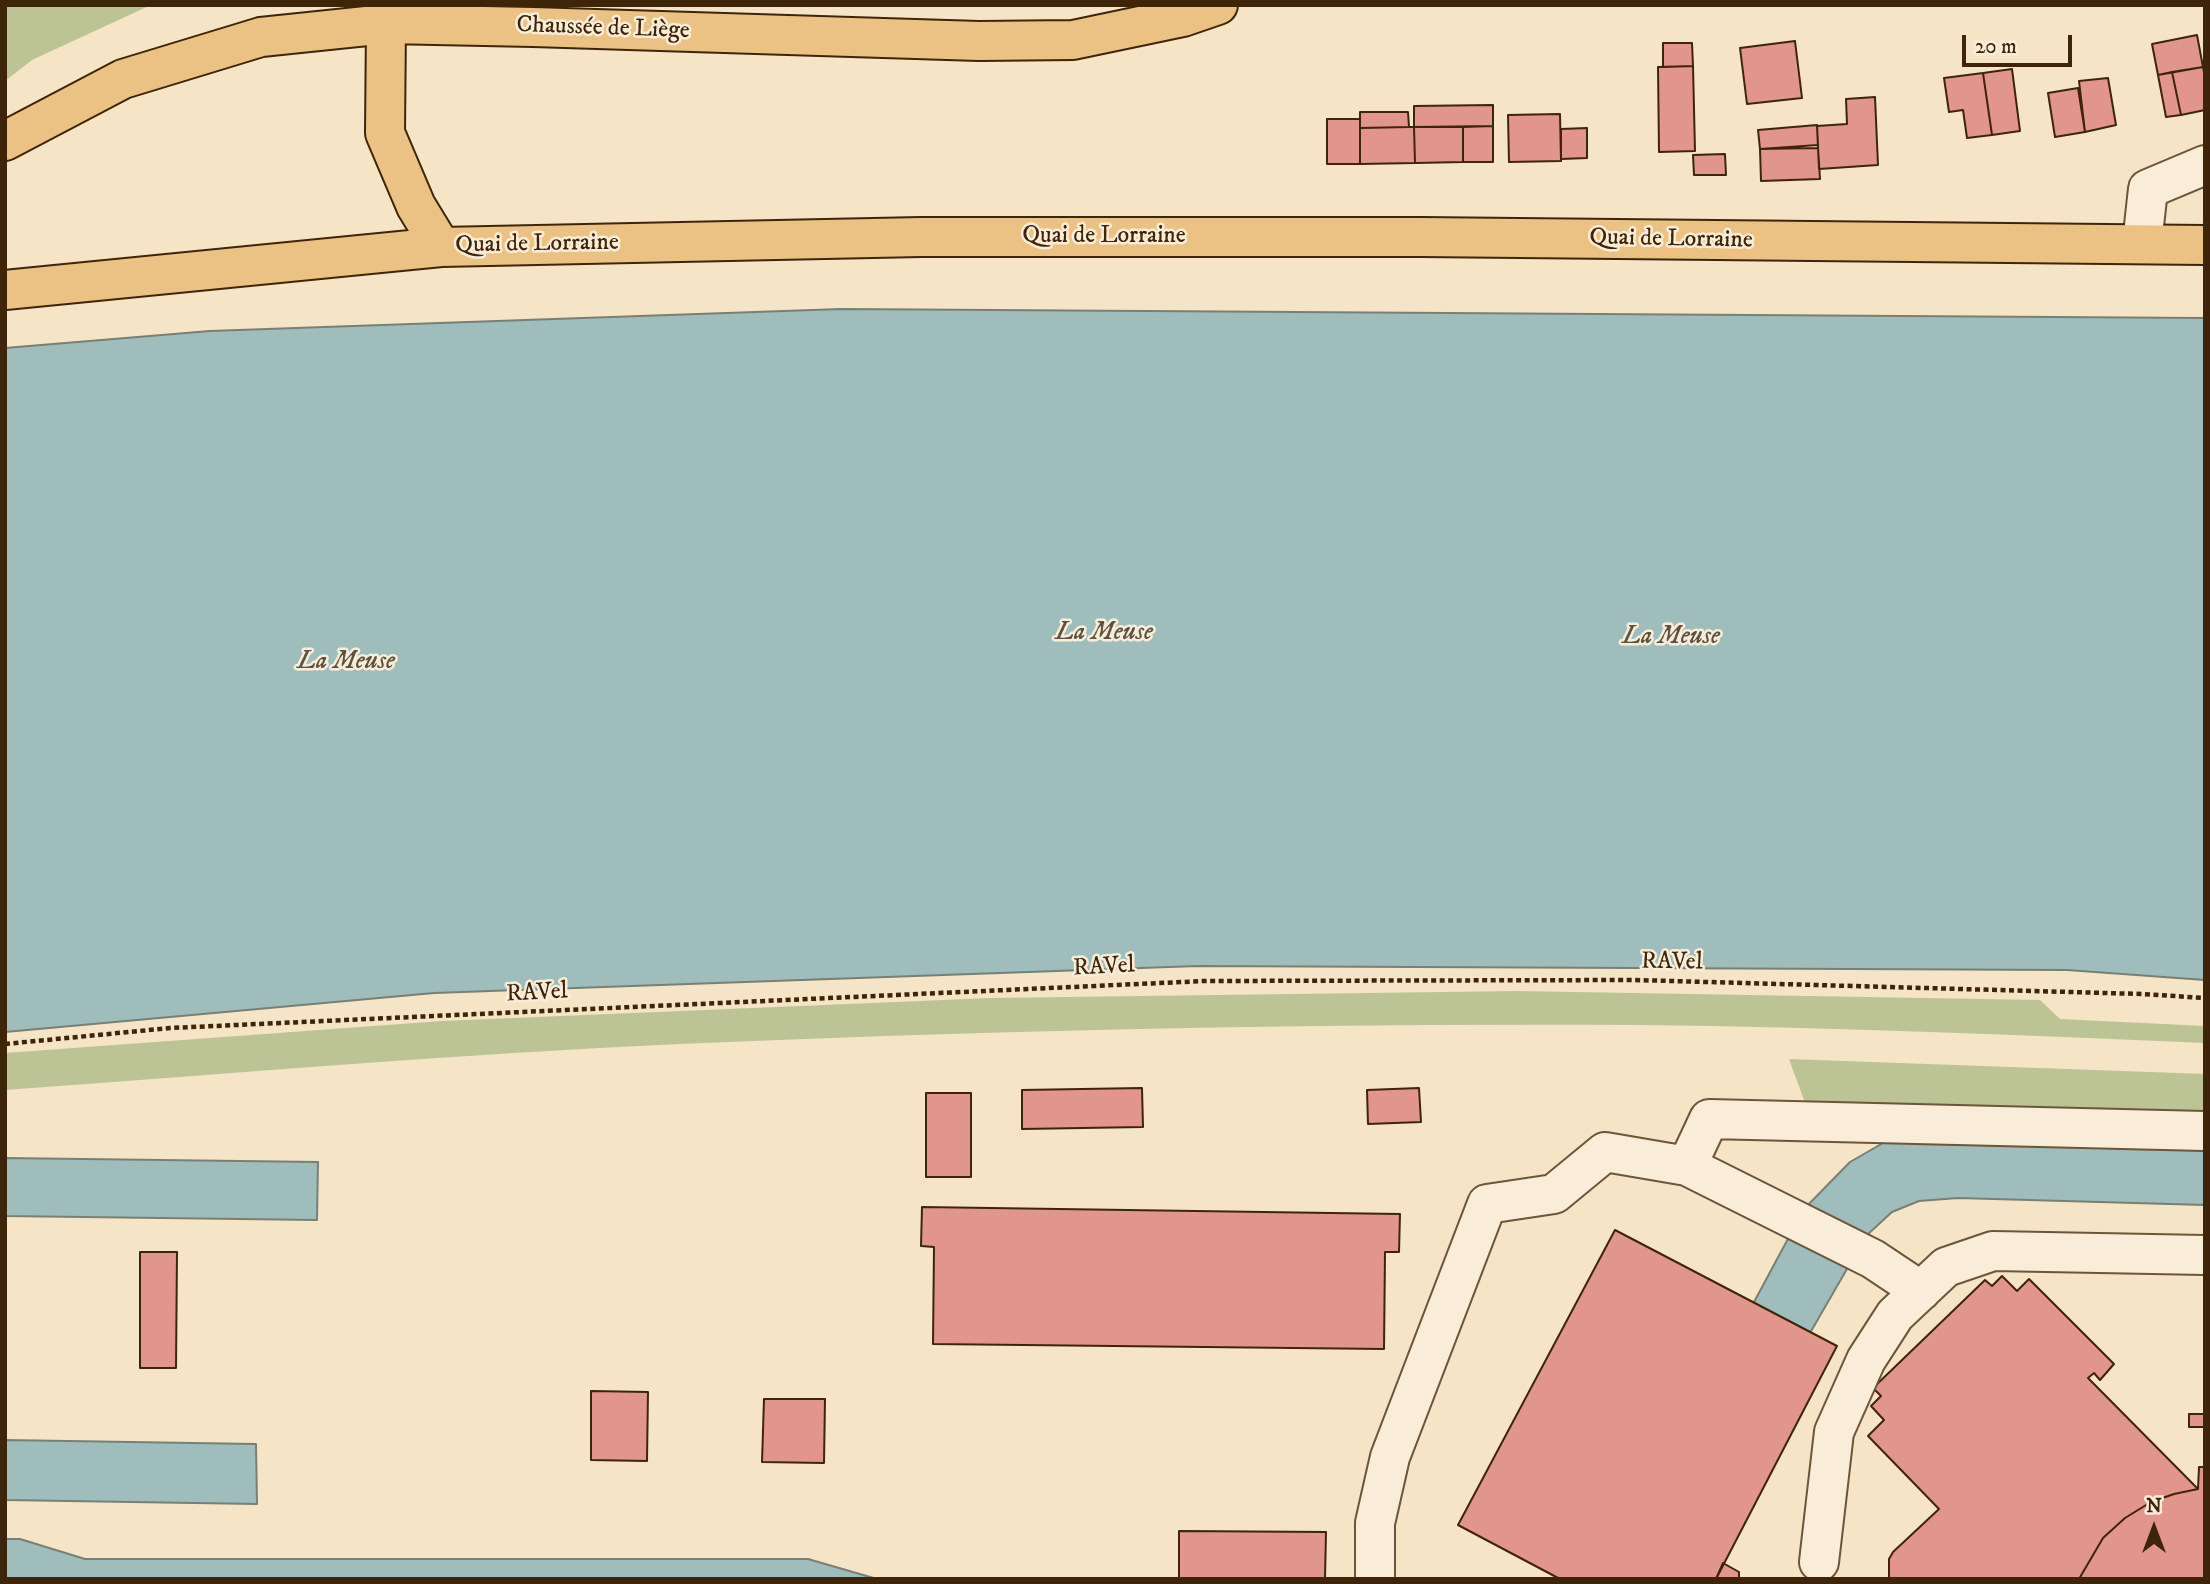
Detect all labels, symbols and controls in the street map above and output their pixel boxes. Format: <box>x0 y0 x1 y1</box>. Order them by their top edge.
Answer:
street label: Chaussée de Liège <box>516 12 690 46</box>
scale bar <box>1965 21 2075 65</box>
text: 20 m <box>1975 34 2017 60</box>
street label: Quai de Lorraine <box>1022 223 1186 251</box>
street label: Quai de Lorraine <box>1589 224 1753 256</box>
street label: Quai de Lorraine <box>455 229 619 261</box>
water label: La Meuse <box>1055 618 1153 650</box>
water label: La Meuse <box>1622 622 1720 654</box>
water label: La Meuse <box>297 647 395 679</box>
street label: RAVel <box>1641 948 1703 978</box>
street label: RAVel <box>1072 952 1136 984</box>
street label: RAVel <box>505 978 569 1010</box>
north arrow <box>2119 1493 2189 1563</box>
text: N <box>2146 1495 2162 1518</box>

